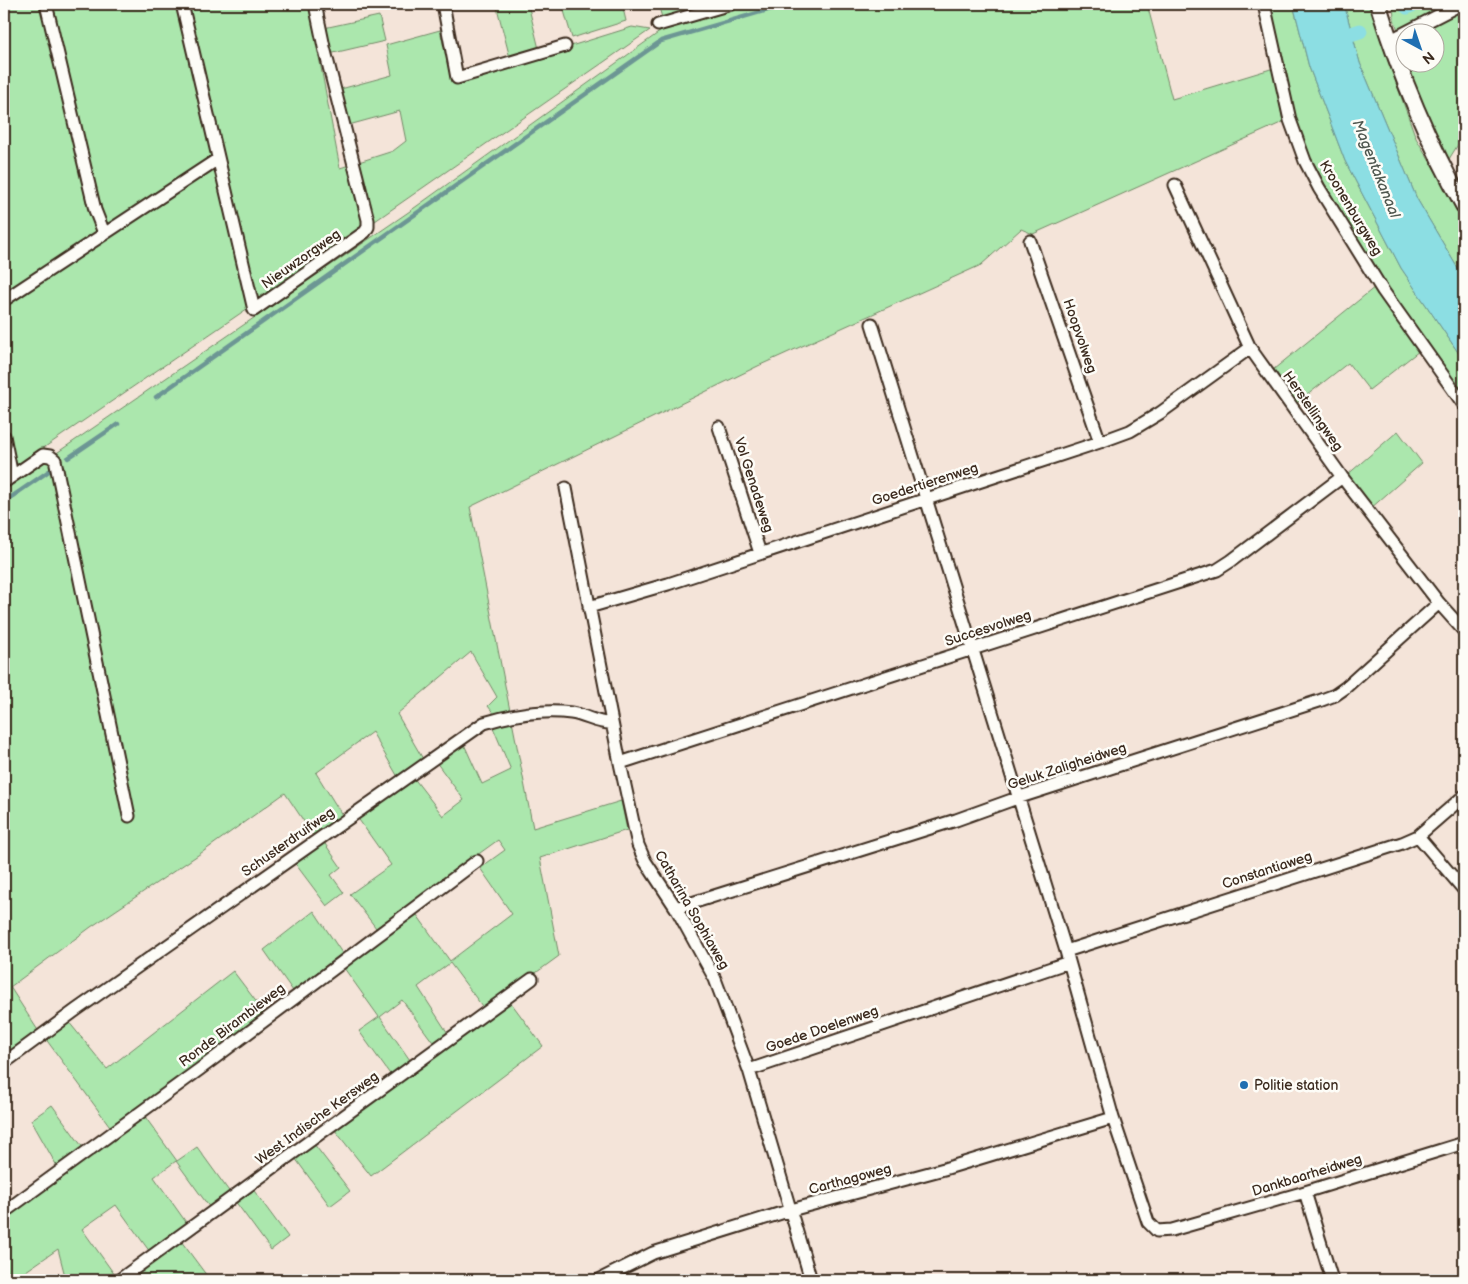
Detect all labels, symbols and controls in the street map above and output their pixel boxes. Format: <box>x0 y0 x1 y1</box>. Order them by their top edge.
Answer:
north arrow <box>1396 22 1446 72</box>
text: N <box>1419 48 1438 67</box>
water label: Magentakanaal <box>1348 117 1405 221</box>
street label: Kroonenburgweg <box>1316 157 1386 259</box>
street label: Nieuwzorgweg <box>258 226 344 292</box>
street label: Hoopvolweg <box>1059 297 1101 375</box>
street label: Herstellingweg <box>1279 368 1347 454</box>
street label: Vol Genadeweg <box>731 435 777 535</box>
street label: Goedertierenweg <box>870 459 980 509</box>
street label: Succesvolweg <box>943 606 1033 650</box>
street label: Geluk Zaligheidweg <box>1005 739 1129 793</box>
street label: Schusterdruifweg <box>238 804 338 880</box>
street label: Catharina Sophiaweg <box>651 847 733 973</box>
street label: Constantiaweg <box>1220 847 1314 893</box>
street label: Ronde Birambieweg <box>176 980 288 1070</box>
street label: Goede Doelenweg <box>763 1002 881 1056</box>
street label: West Indische Kersweg <box>252 1068 382 1168</box>
place label: Politie station <box>1254 1077 1339 1094</box>
marker: Politie station <box>1238 1079 1250 1091</box>
street label: Dankbaarheidweg <box>1250 1150 1364 1200</box>
street label: Carthagoweg <box>807 1160 893 1198</box>

